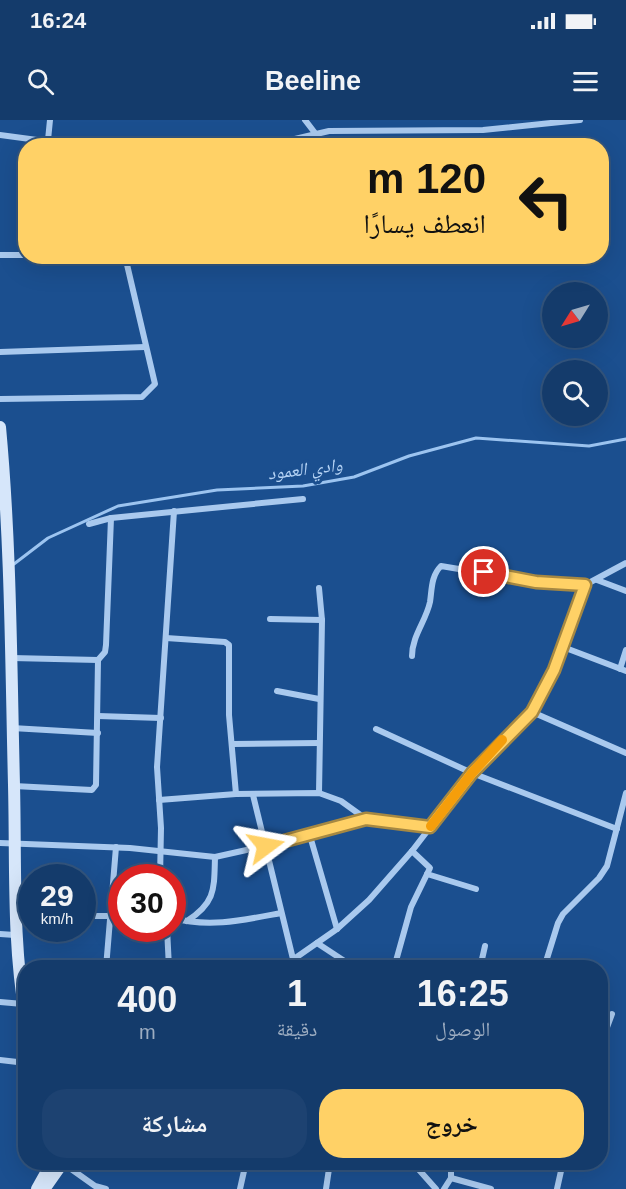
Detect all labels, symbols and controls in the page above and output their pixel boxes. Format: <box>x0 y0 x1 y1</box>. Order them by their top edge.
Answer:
text: 16:24 <box>30 8 86 33</box>
icon: search <box>24 65 57 98</box>
icon: menu <box>569 65 602 98</box>
text: Beeline <box>265 66 361 96</box>
text: 120 m <box>367 155 486 202</box>
icon: left <box>507 162 585 240</box>
text: انعطف يسارًا <box>364 209 486 239</box>
north arrow <box>542 282 608 348</box>
map controls <box>542 282 608 426</box>
button: search <box>542 360 608 426</box>
water label: وادي العمود <box>266 454 345 488</box>
pin <box>458 546 509 597</box>
icon: arrive <box>467 555 500 588</box>
position arrow <box>234 814 298 878</box>
speed limit sign: 30 <box>108 864 186 942</box>
text: 29 <box>40 879 74 912</box>
text: km/h <box>41 910 73 927</box>
text: 1 <box>287 973 307 1014</box>
text: 16:25 <box>417 973 509 1014</box>
text: 400 <box>117 979 177 1020</box>
text: دقيقة <box>277 1018 317 1040</box>
text: الوصول <box>435 1018 490 1040</box>
text: m <box>139 1021 156 1043</box>
button: مشاركة <box>42 1089 307 1158</box>
button: خروج <box>319 1089 584 1158</box>

